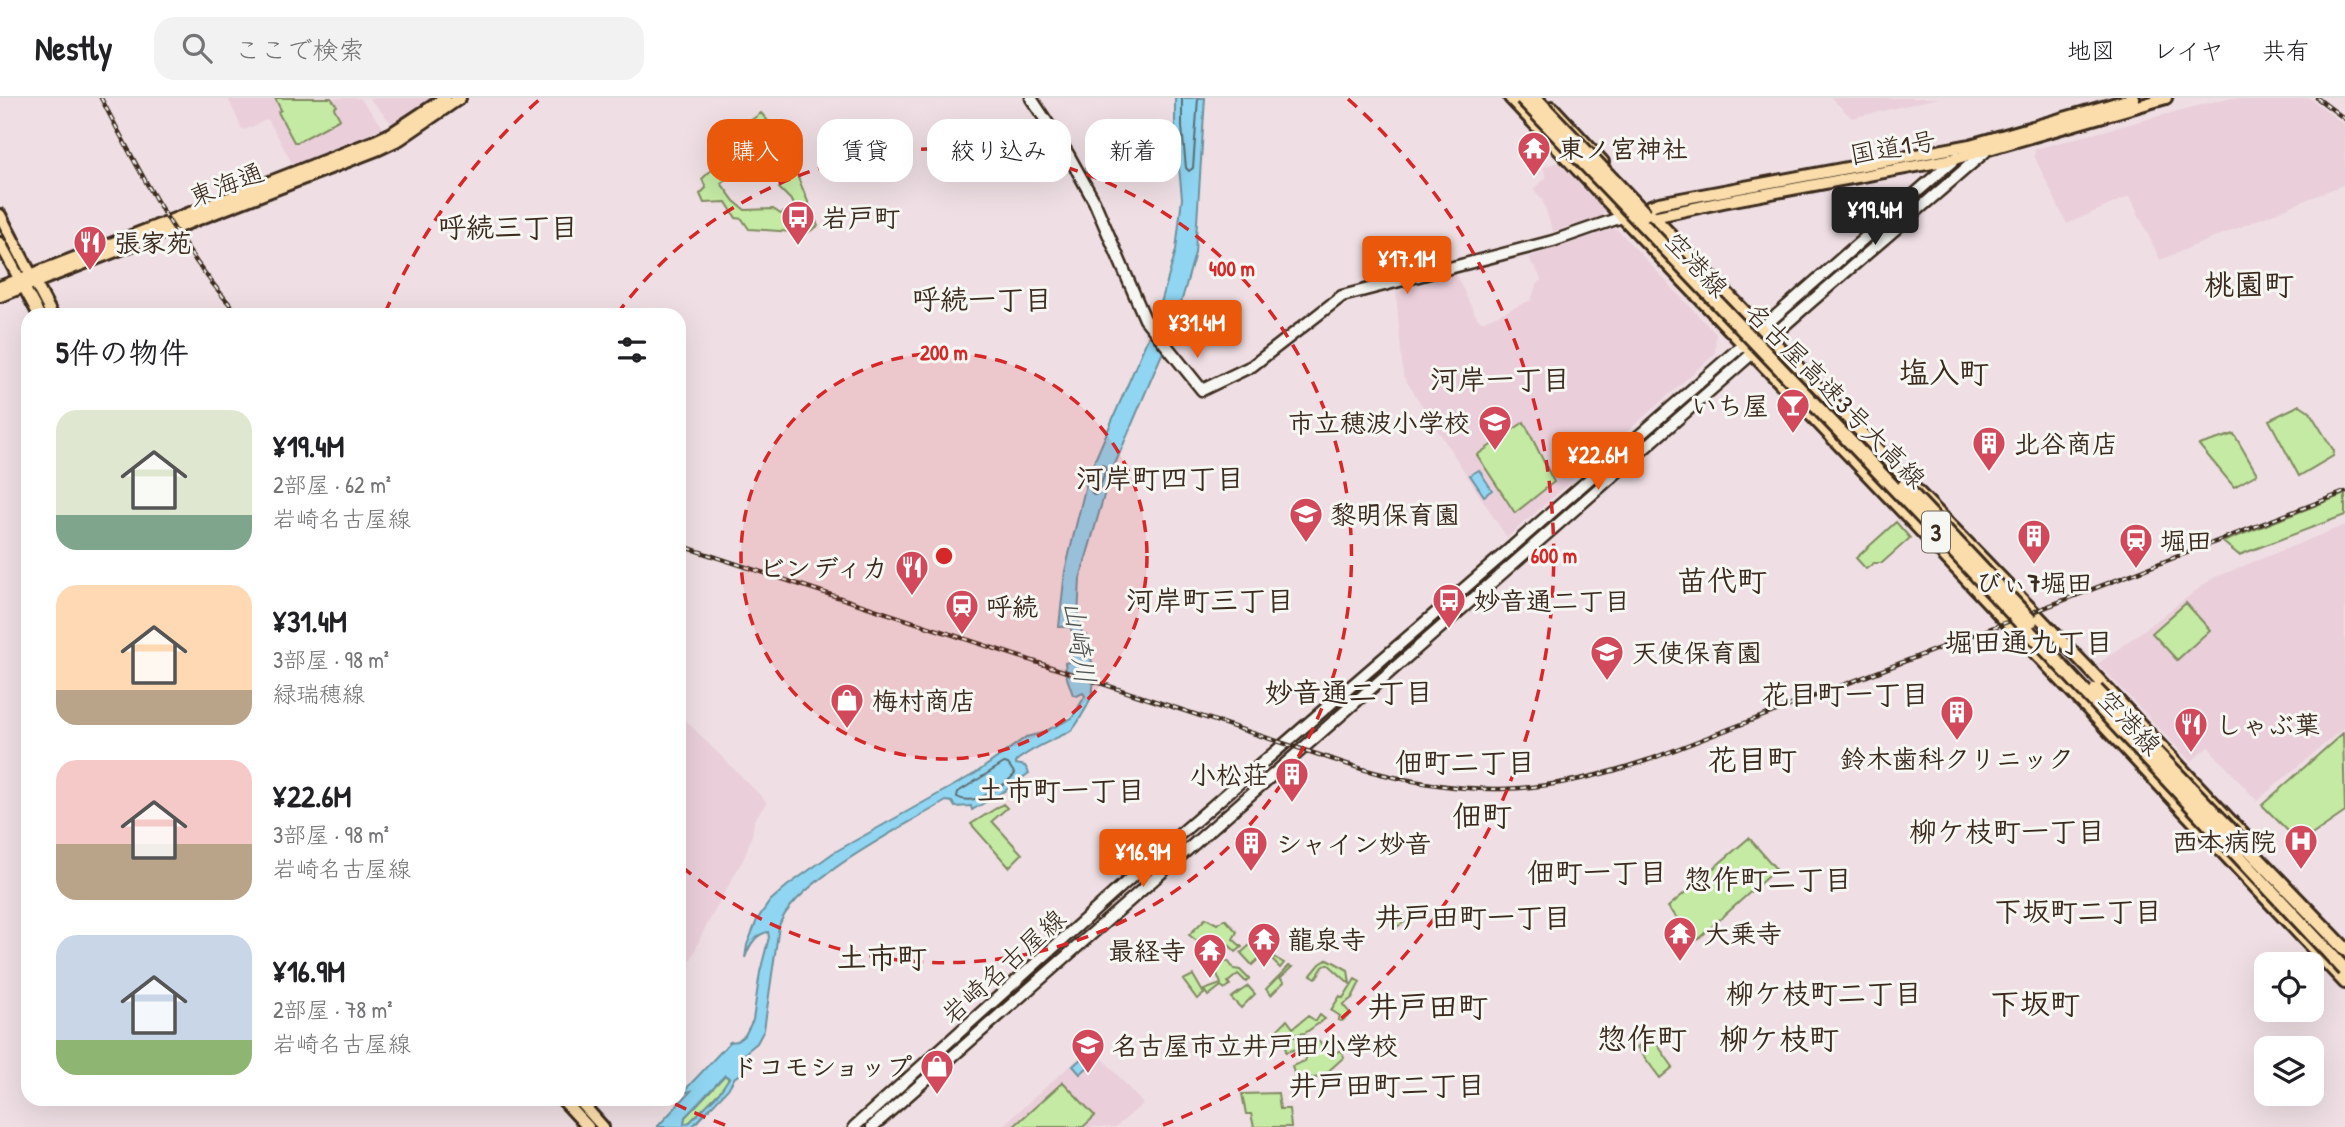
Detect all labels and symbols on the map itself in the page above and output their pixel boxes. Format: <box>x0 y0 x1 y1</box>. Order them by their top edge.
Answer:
street label: 国道1号 <box>1847 122 1939 172</box>
temple icon: 東ノ宮神社 <box>1515 129 1553 178</box>
place label: 東ノ宮神社 <box>1558 131 1688 166</box>
street label: 東海通 <box>183 154 269 214</box>
pin: ¥19.4M <box>1818 188 1932 247</box>
bus stop icon: 岩戸町 <box>779 198 817 247</box>
place label: 岩戸町 <box>822 200 900 235</box>
district label: 呼続三丁目 <box>438 208 578 246</box>
restaurant icon: 張家苑 <box>71 223 109 272</box>
street label: 空港線 <box>1658 224 1736 304</box>
place label: 張家苑 <box>114 225 192 260</box>
pin: ¥17.1M <box>1350 236 1464 296</box>
text: 400 m <box>1209 254 1255 283</box>
district label: 桃園町 <box>2204 264 2294 304</box>
district label: 呼続一丁目 <box>912 280 1052 318</box>
street label: 名古屋高速3号大高線 <box>1738 294 1934 496</box>
pin: ¥31.4M <box>1140 300 1254 360</box>
text: 200 m <box>920 338 968 367</box>
district label: 塩入町 <box>1899 352 1989 392</box>
district label: 河岸一丁目 <box>1430 360 1570 398</box>
bar icon: いち屋 <box>1774 386 1812 435</box>
place label: いち屋 <box>1691 388 1769 423</box>
school or university icon: 市立穂波小学校 <box>1476 403 1514 452</box>
place label: 市立穂波小学校 <box>1288 405 1470 440</box>
building icon: 北谷商店 <box>1970 424 2008 473</box>
place label: 北谷商店 <box>2014 426 2118 461</box>
pin: ¥22.6M <box>1541 432 1655 492</box>
district label: 河岸町四丁目 <box>1076 459 1244 497</box>
school or university icon: 黎明保育園 <box>1287 495 1325 544</box>
place label: 黎明保育園 <box>1330 497 1460 532</box>
road number: 3 <box>1922 512 1950 552</box>
building icon: びぃ7堀田 <box>2015 517 2053 566</box>
station icon: 堀田 <box>2117 521 2155 570</box>
place label: 堀田 <box>2160 523 2212 558</box>
text: 600 m <box>1531 541 1577 570</box>
centre of rings <box>932 544 956 568</box>
restaurant icon: ビンディカ <box>893 548 931 597</box>
place label: ビンディカ <box>759 550 888 585</box>
district label: 苗代町 <box>1677 560 1767 600</box>
place label: びぃ7堀田 <box>1976 565 2092 600</box>
district label: 河岸町三丁目 <box>1126 581 1294 619</box>
bus stop icon: 妙音通二丁目 <box>1430 581 1468 630</box>
place label: 妙音通二丁目 <box>1474 583 1630 618</box>
station icon: 呼続 <box>943 587 981 636</box>
place label: 呼続 <box>986 589 1038 624</box>
water label: 山崎川 <box>1055 598 1105 686</box>
district label: 堀田通九丁目 <box>1945 623 2113 661</box>
school or university icon: 天使保育園 <box>1588 633 1626 682</box>
place label: 天使保育園 <box>1632 635 1762 670</box>
district label: 妙音通二丁目 <box>1265 673 1433 711</box>
district label: 花目町一丁目 <box>1761 675 1929 713</box>
shop icon: 梅村商店 <box>828 681 866 730</box>
street label: 空港線 <box>2091 682 2169 762</box>
place label: 梅村商店 <box>872 683 976 718</box>
building icon: 鈴木歯科クリニック <box>1938 693 1976 742</box>
restaurant icon: しゃぶ葉 <box>2172 705 2210 754</box>
place label: しゃぶ葉 <box>2216 707 2320 742</box>
district label: 花目町 <box>1707 739 1797 779</box>
place label: 鈴木歯科クリニック <box>1840 741 2074 776</box>
district label: 佃町二丁目 <box>1395 743 1535 781</box>
building icon: 小松荘 <box>1273 755 1311 804</box>
place label: 小松荘 <box>1190 757 1268 792</box>
district label: 土市町一丁目 <box>977 771 1145 809</box>
district label: 佃町 <box>1452 795 1512 835</box>
district label: 柳ケ枝町一丁目 <box>1909 812 2105 850</box>
hospital icon: 西本病院 <box>2282 822 2320 871</box>
building icon: シャイン妙音 <box>1232 824 1270 873</box>
place label: 西本病院 <box>2172 824 2276 859</box>
place label: シャイン妙音 <box>1276 826 1431 861</box>
pin: ¥16.9M <box>1086 830 1200 889</box>
district label: 佃町一丁目 <box>1527 853 1667 891</box>
district label: 惣作町二丁目 <box>1684 860 1852 898</box>
district label: 下坂町二丁目 <box>1994 892 2162 930</box>
district label: 井戸田町一丁目 <box>1375 898 1571 936</box>
street label: 岩崎名古屋線 <box>933 901 1073 1031</box>
temple icon: 大乗寺 <box>1661 914 1699 963</box>
place label: 大乗寺 <box>1704 916 1782 951</box>
temple icon: 龍泉寺 <box>1245 920 1283 969</box>
place label: 龍泉寺 <box>1288 922 1366 957</box>
temple icon: 最経寺 <box>1191 931 1229 980</box>
place label: 最経寺 <box>1108 933 1186 968</box>
district label: 土市町 <box>837 937 927 977</box>
district label: 柳ケ枝町二丁目 <box>1726 974 1922 1012</box>
district label: 下坂町 <box>1990 983 2080 1023</box>
district label: 井戸田町 <box>1368 986 1488 1026</box>
district label: 惣作町 <box>1597 1018 1687 1058</box>
district label: 柳ケ枝町 <box>1719 1018 1839 1058</box>
school or university icon: 名古屋市立井戸田小学校 <box>1069 1026 1107 1075</box>
place label: 名古屋市立井戸田小学校 <box>1112 1028 1398 1063</box>
shop icon: ドコモショップ <box>918 1047 956 1096</box>
place label: ドコモショップ <box>732 1049 912 1084</box>
district label: 井戸田町二丁目 <box>1289 1066 1485 1104</box>

